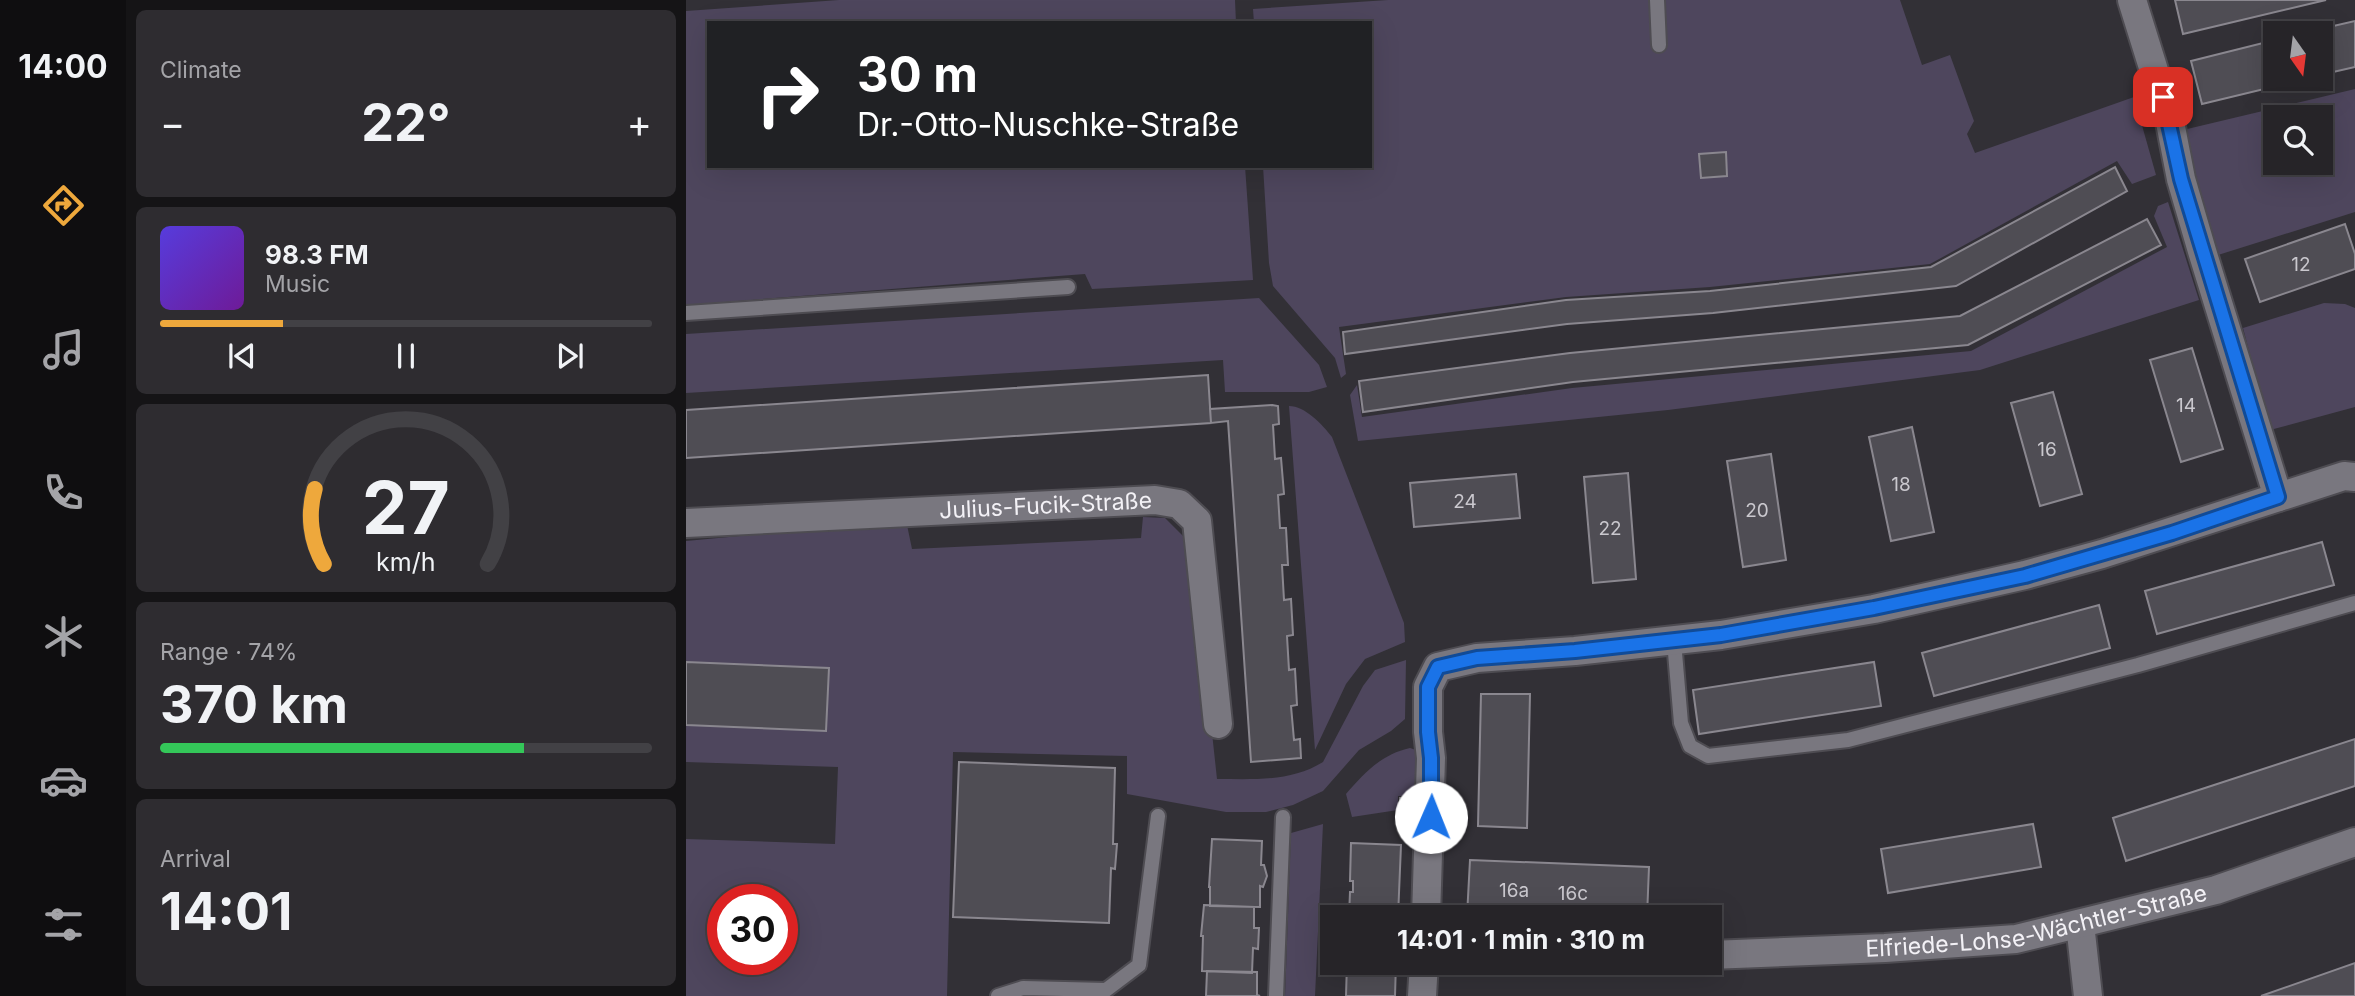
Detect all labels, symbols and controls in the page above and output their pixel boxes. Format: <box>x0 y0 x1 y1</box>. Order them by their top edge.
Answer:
north arrow <box>2263 21 2333 91</box>
map controls <box>2263 21 2333 175</box>
text: 30 m <box>857 45 978 104</box>
text: 14:00 <box>18 47 108 86</box>
icon: right <box>742 49 833 140</box>
text: Climate <box>160 56 242 84</box>
pin <box>2133 67 2193 127</box>
icon: arrive <box>2144 78 2182 116</box>
text: 22° <box>361 91 451 154</box>
text: − <box>160 100 185 146</box>
text: + <box>627 100 652 146</box>
text: Dr.-Otto-Nuschke-Straße <box>857 105 1239 144</box>
button: search <box>2263 105 2333 175</box>
icon: directions <box>39 181 88 230</box>
text: 98.3 FM <box>265 239 369 270</box>
house number: 12 <box>2291 253 2311 276</box>
text: Music <box>265 270 330 298</box>
icon: music <box>39 325 88 374</box>
icon: previous <box>223 337 261 375</box>
icon: pause <box>387 337 425 375</box>
icon: next <box>551 337 589 375</box>
house number: 14 <box>2176 394 2196 417</box>
house number: 16 <box>2037 438 2057 461</box>
text: 27 <box>362 463 450 552</box>
icon: phone <box>39 468 88 517</box>
house number: 18 <box>1891 473 1911 496</box>
street label: Julius-Fucik-Straße <box>938 486 1153 525</box>
house number: 24 <box>1453 490 1477 513</box>
house number: 20 <box>1745 499 1769 522</box>
house number: 22 <box>1598 517 1622 540</box>
text: km/h <box>376 547 436 577</box>
icon: climate <box>39 612 88 661</box>
text: Range · 74% <box>160 638 297 666</box>
text: 370 km <box>160 673 348 736</box>
icon: car <box>39 756 88 805</box>
position arrow <box>1394 780 1468 854</box>
text: Arrival <box>160 845 231 873</box>
house number: 16a <box>1499 879 1529 902</box>
street label: Elfriede-Lohse-Wächtler-Straße <box>1865 879 2210 963</box>
text: 14:01 <box>160 880 292 943</box>
house number: 16c <box>1558 882 1588 905</box>
speed limit sign: 30 <box>707 884 798 975</box>
icon: filters <box>39 900 88 949</box>
text: 14:01 · 1 min · 310 m <box>1397 924 1645 955</box>

